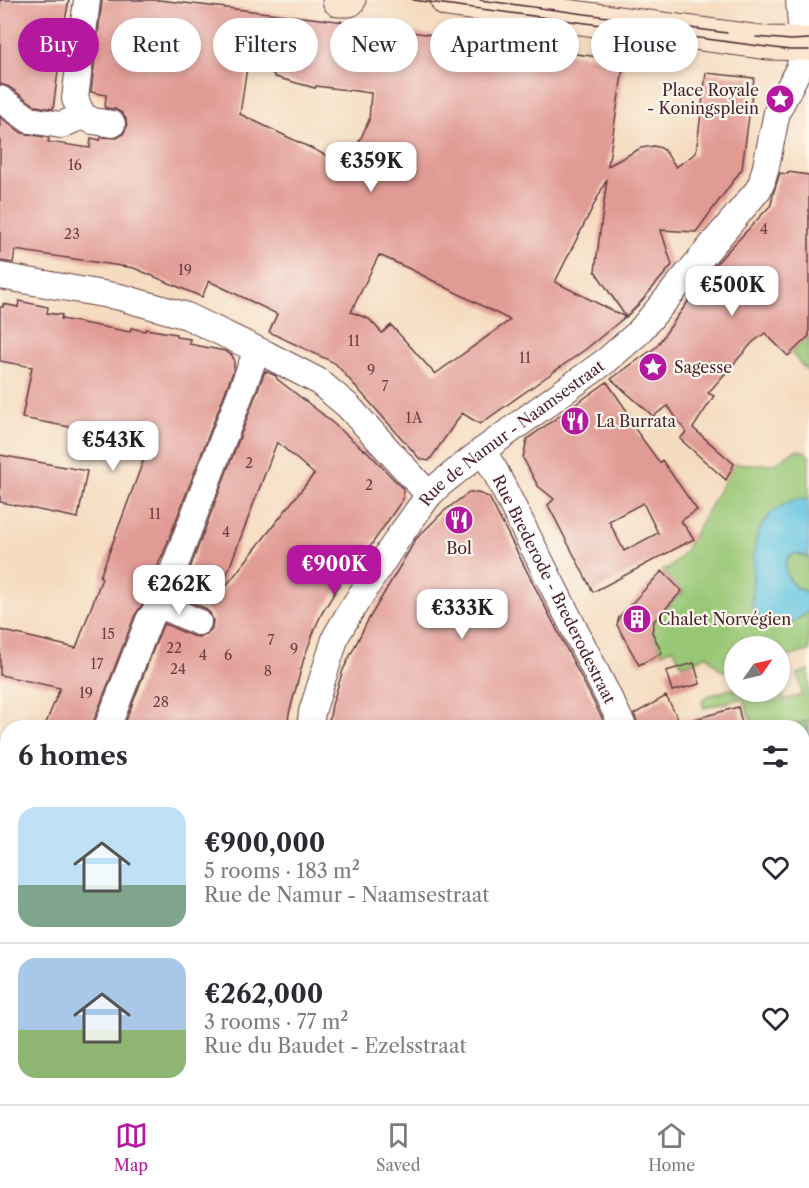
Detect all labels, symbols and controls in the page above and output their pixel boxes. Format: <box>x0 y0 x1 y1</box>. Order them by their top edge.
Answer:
chip: Buy <box>18 18 99 72</box>
chip: Rent <box>111 18 201 72</box>
chip: Filters <box>213 18 318 72</box>
chip: New <box>330 18 418 72</box>
chip: Apartment <box>430 18 579 72</box>
chip: House <box>591 18 698 72</box>
place label: Place Royale - Koningsplein <box>647 80 759 118</box>
place icon: Place Royale - Koningsplein <box>764 83 796 115</box>
pin: €359K <box>329 142 413 193</box>
text: €359K <box>340 149 402 173</box>
house number: 16 <box>68 156 82 174</box>
house number: 4 <box>760 220 768 238</box>
house number: 23 <box>64 225 80 243</box>
house number: 19 <box>178 261 192 279</box>
pin: €500K <box>690 266 774 317</box>
text: €500K <box>699 273 765 297</box>
house number: 11 <box>348 332 360 350</box>
house number: 11 <box>519 349 531 367</box>
place icon: Sagesse <box>637 351 669 383</box>
street label: Rue de Namur - Naamsestraat <box>414 355 608 510</box>
place label: Sagesse <box>674 357 732 377</box>
house number: 9 <box>367 361 375 379</box>
house number: 7 <box>382 377 389 395</box>
restaurant icon: La Burrata <box>559 405 591 437</box>
house number: 1A <box>406 409 423 427</box>
place label: La Burrata <box>596 411 677 431</box>
pin: €543K <box>71 421 155 472</box>
text: €543K <box>82 428 144 452</box>
house number: 2 <box>245 454 253 472</box>
street label: Rue Brederode - Brederodestraat <box>489 471 620 707</box>
house number: 2 <box>365 476 373 494</box>
restaurant icon: Bol <box>443 504 475 536</box>
house number: 11 <box>149 505 161 523</box>
house number: 4 <box>222 523 230 541</box>
place label: Bol <box>446 538 472 558</box>
pin: €900K <box>292 545 376 596</box>
text: €900K <box>301 552 367 576</box>
pin: €262K <box>137 565 221 616</box>
text: €262K <box>147 572 211 596</box>
pin: €333K <box>420 589 504 640</box>
text: €333K <box>431 596 493 620</box>
building icon: Chalet Norvégien <box>621 603 653 635</box>
place label: Chalet Norvégien <box>658 609 791 629</box>
house number: 15 <box>101 625 115 643</box>
house number: 7 <box>268 631 275 649</box>
north arrow <box>724 636 790 702</box>
map controls <box>724 636 790 702</box>
house number: 22 <box>166 639 182 657</box>
house number: 9 <box>290 640 298 658</box>
house number: 4 <box>199 646 207 664</box>
house number: 6 <box>224 646 232 664</box>
house number: 17 <box>91 655 103 673</box>
house number: 24 <box>170 660 186 678</box>
house number: 8 <box>264 662 272 680</box>
house number: 19 <box>79 684 93 702</box>
house number: 28 <box>153 693 169 711</box>
text: 6 homes <box>18 740 128 772</box>
icon: filters <box>759 740 792 773</box>
text: €900,000 <box>204 827 325 859</box>
icon: home <box>66 831 138 903</box>
icon: heart <box>759 851 792 884</box>
text: 5 rooms · 183 m² <box>204 859 360 883</box>
text: Rue de Namur - Naamsestraat <box>204 883 489 907</box>
text: €262,000 <box>204 978 323 1010</box>
icon: home <box>66 982 138 1054</box>
icon: heart <box>759 1002 792 1035</box>
text: 3 rooms · 77 m² <box>204 1010 348 1034</box>
text: Rue du Baudet - Ezelsstraat <box>204 1034 467 1058</box>
tab: Map <box>114 1119 148 1175</box>
tab: Saved <box>376 1119 420 1175</box>
tab: Home <box>648 1119 695 1175</box>

